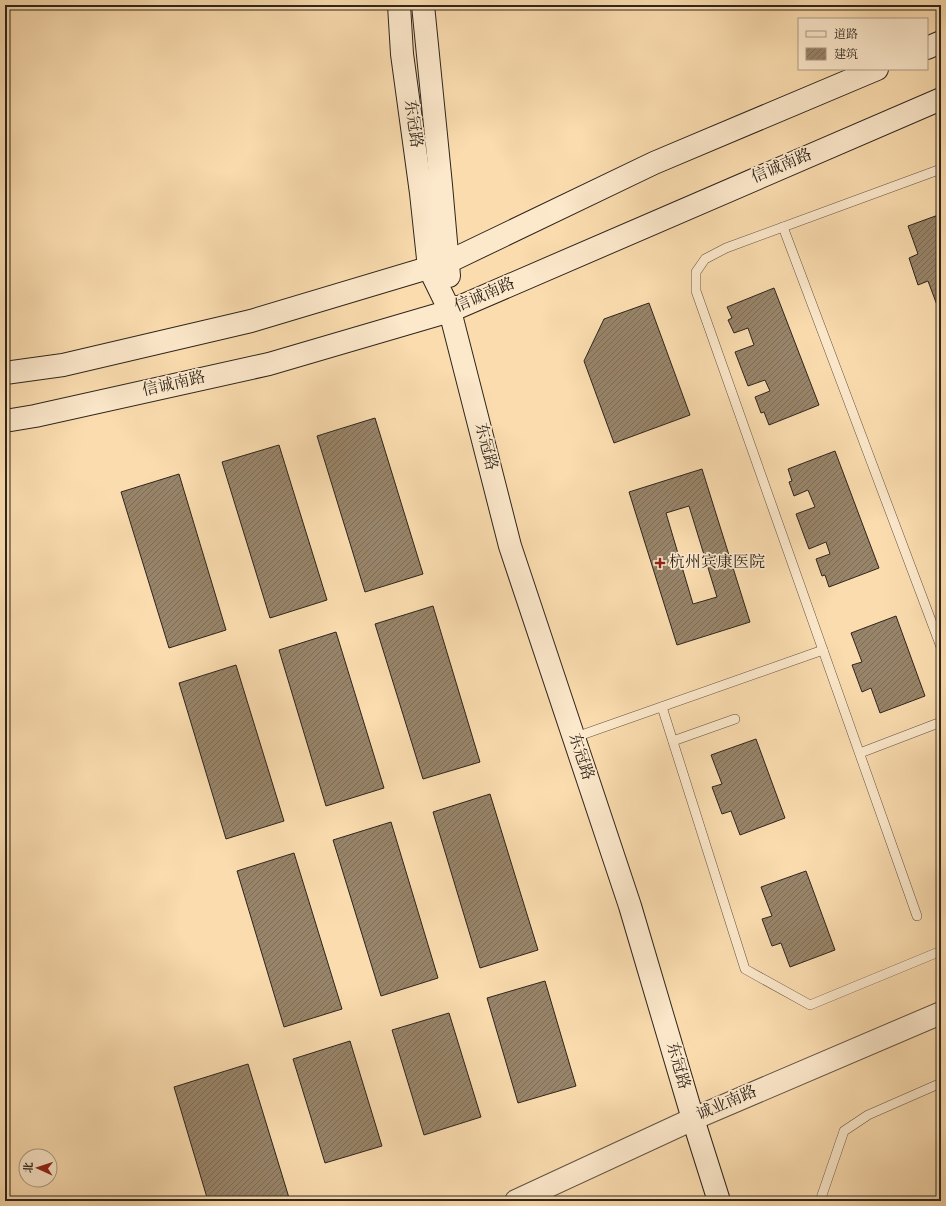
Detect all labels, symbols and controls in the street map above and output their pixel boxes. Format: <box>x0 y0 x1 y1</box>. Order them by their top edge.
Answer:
legend <box>798 18 928 70</box>
text: 道路 <box>834 26 858 44</box>
text: 建筑 <box>834 46 858 64</box>
street label: 东冠路 <box>397 99 427 149</box>
street label: 信诚南路 <box>748 144 816 190</box>
street label: 信诚南路 <box>451 273 519 319</box>
street label: 信诚南路 <box>140 367 208 403</box>
street label: 东冠路 <box>468 421 502 473</box>
place label: 杭州宾康医院 <box>669 552 765 575</box>
marker: 杭州宾康医院 <box>654 557 666 569</box>
street label: 东冠路 <box>562 731 598 783</box>
street label: 东冠路 <box>659 1040 695 1092</box>
street label: 诚业南路 <box>693 1081 761 1127</box>
north arrow <box>18 1148 58 1188</box>
text: 北 <box>21 1162 37 1173</box>

